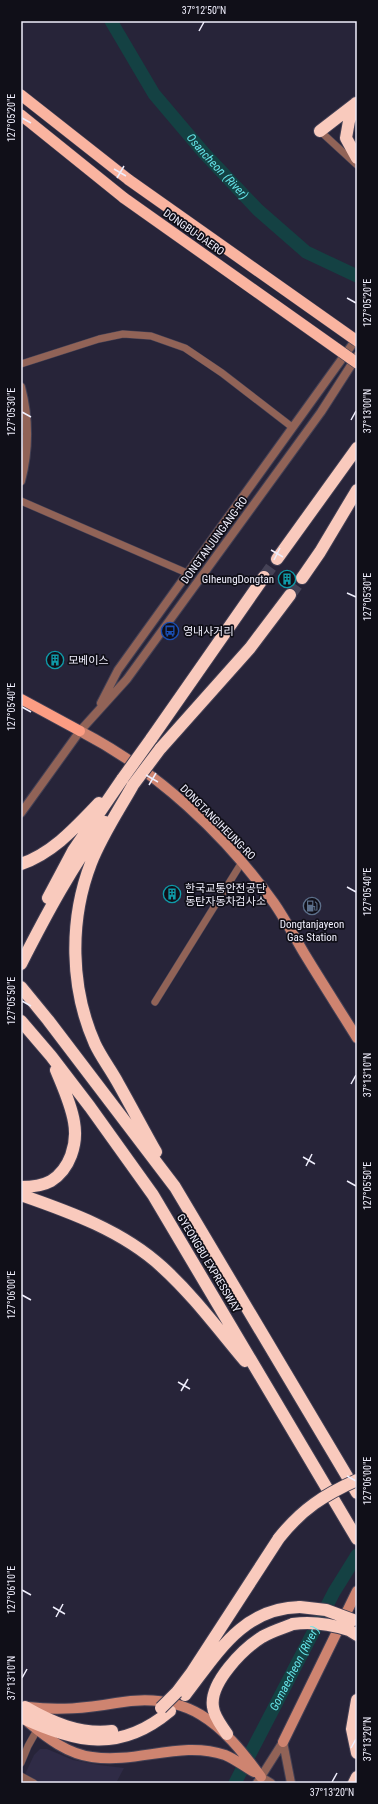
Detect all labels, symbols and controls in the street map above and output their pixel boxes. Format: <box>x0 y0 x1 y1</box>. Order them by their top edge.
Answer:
text: 37°12'50"N <box>182 5 226 16</box>
text: 127°05'20"E <box>6 94 17 142</box>
water label: Osancheon (River) <box>184 131 251 202</box>
street label: DONGBU-DAERO <box>161 207 227 258</box>
text: 127°05'20"E <box>362 279 373 327</box>
text: 127°05'30"E <box>6 388 17 436</box>
text: 37°13'00"N <box>362 389 373 433</box>
street label: DONGTANJUNGANG-RO <box>178 494 250 586</box>
building icon: GIheungDongtan <box>277 569 297 589</box>
place label: GIheungDongtan <box>202 573 274 586</box>
text: 127°05'30"E <box>362 573 373 621</box>
bus stop icon: 영내사거리 <box>160 621 180 641</box>
place label: 영내사거리 <box>183 625 234 638</box>
building icon: 모베이스 <box>45 650 65 670</box>
place label: 모베이스 <box>68 654 108 667</box>
text: 127°05'40"E <box>6 683 17 731</box>
street label: DONGTANGIHEUNG-RO <box>177 782 258 863</box>
text: 127°05'40"E <box>362 868 373 916</box>
place label: 한국교통안전공단 동탄자동차검사소 <box>185 882 266 908</box>
building icon: 한국교통안전공단 동탄자동차검사소 <box>162 884 182 904</box>
fuel station icon: Dongtanjayeon Gas Station <box>302 896 322 916</box>
place label: Dongtanjayeon Gas Station <box>280 918 344 944</box>
text: 127°05'50"E <box>6 977 17 1025</box>
text: 37°13'10"N <box>362 1053 373 1097</box>
text: 127°05'50"E <box>362 1162 373 1210</box>
street label: GYEONGBU EXPRESSWAY <box>174 1212 243 1315</box>
text: 127°06'00"E <box>6 1271 17 1319</box>
text: 127°06'00"E <box>362 1457 373 1505</box>
text: 127°06'10"E <box>6 1566 17 1614</box>
water label: Gomaecheon (River) <box>267 1624 322 1713</box>
text: 37°13'10"N <box>6 1656 17 1700</box>
text: 37°13'20"N <box>362 1717 373 1761</box>
text: 37°13'20"N <box>310 1787 354 1798</box>

